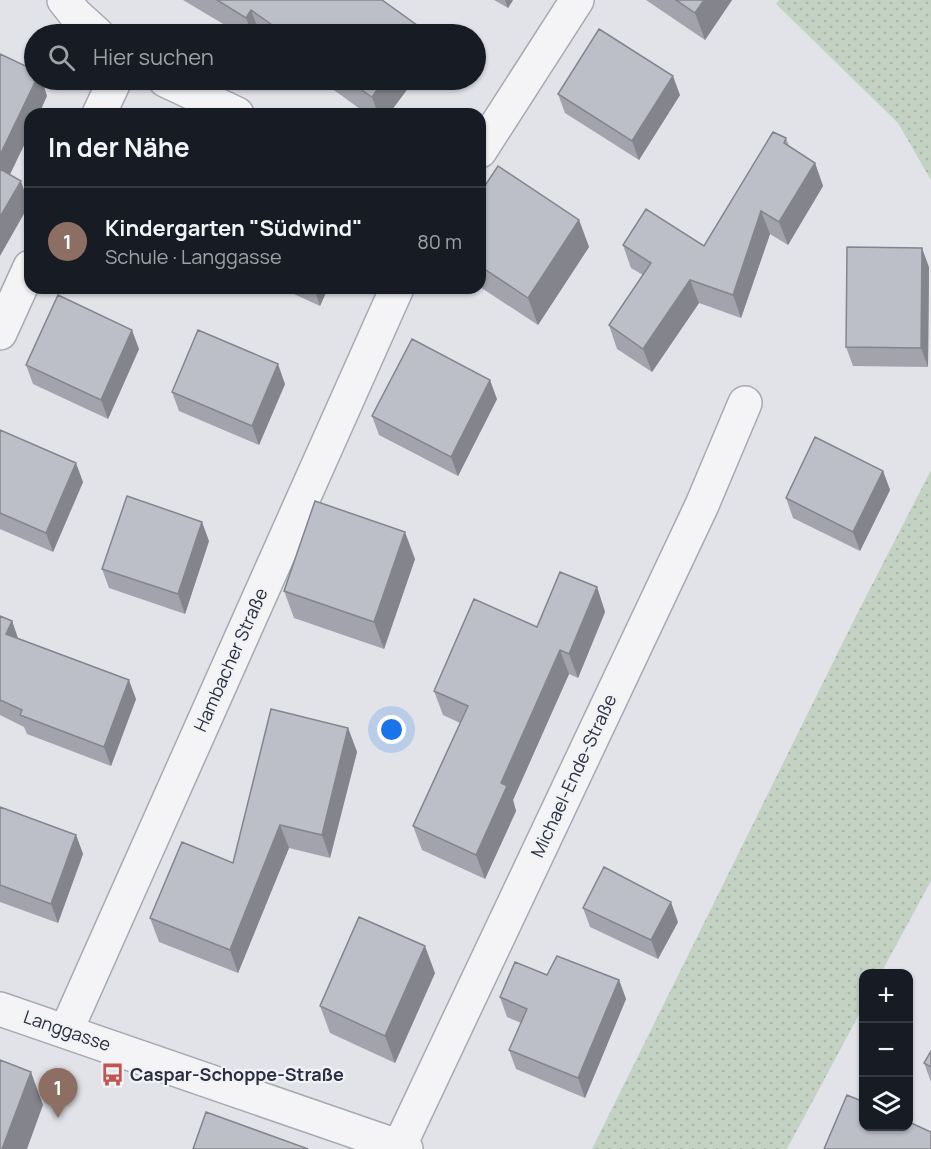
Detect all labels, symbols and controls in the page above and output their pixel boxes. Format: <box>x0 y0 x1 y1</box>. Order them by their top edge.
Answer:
search box <box>24 24 486 90</box>
icon: search <box>45 41 78 74</box>
text: Hier suchen <box>93 42 214 72</box>
text: In der Nähe <box>48 129 190 165</box>
text: Kindergarten "Südwind" <box>105 213 362 243</box>
text: 1 <box>63 228 72 255</box>
text: 80 m <box>417 228 462 255</box>
text: Schule · Langgasse <box>105 243 282 270</box>
street label: Hambacher Straße <box>188 584 273 735</box>
street label: Michael-Ende-Straße <box>525 690 622 861</box>
your location <box>377 715 406 744</box>
map controls <box>859 969 913 1131</box>
button: + <box>859 969 913 1023</box>
street label: Langgasse <box>21 1004 114 1056</box>
button: − <box>859 1023 913 1077</box>
bus stop icon: Caspar-Schoppe-Straße <box>99 1062 125 1088</box>
place label: Caspar-Schoppe-Straße <box>130 1062 344 1086</box>
pin: 1 <box>38 1068 78 1118</box>
button: layers <box>859 1077 913 1131</box>

